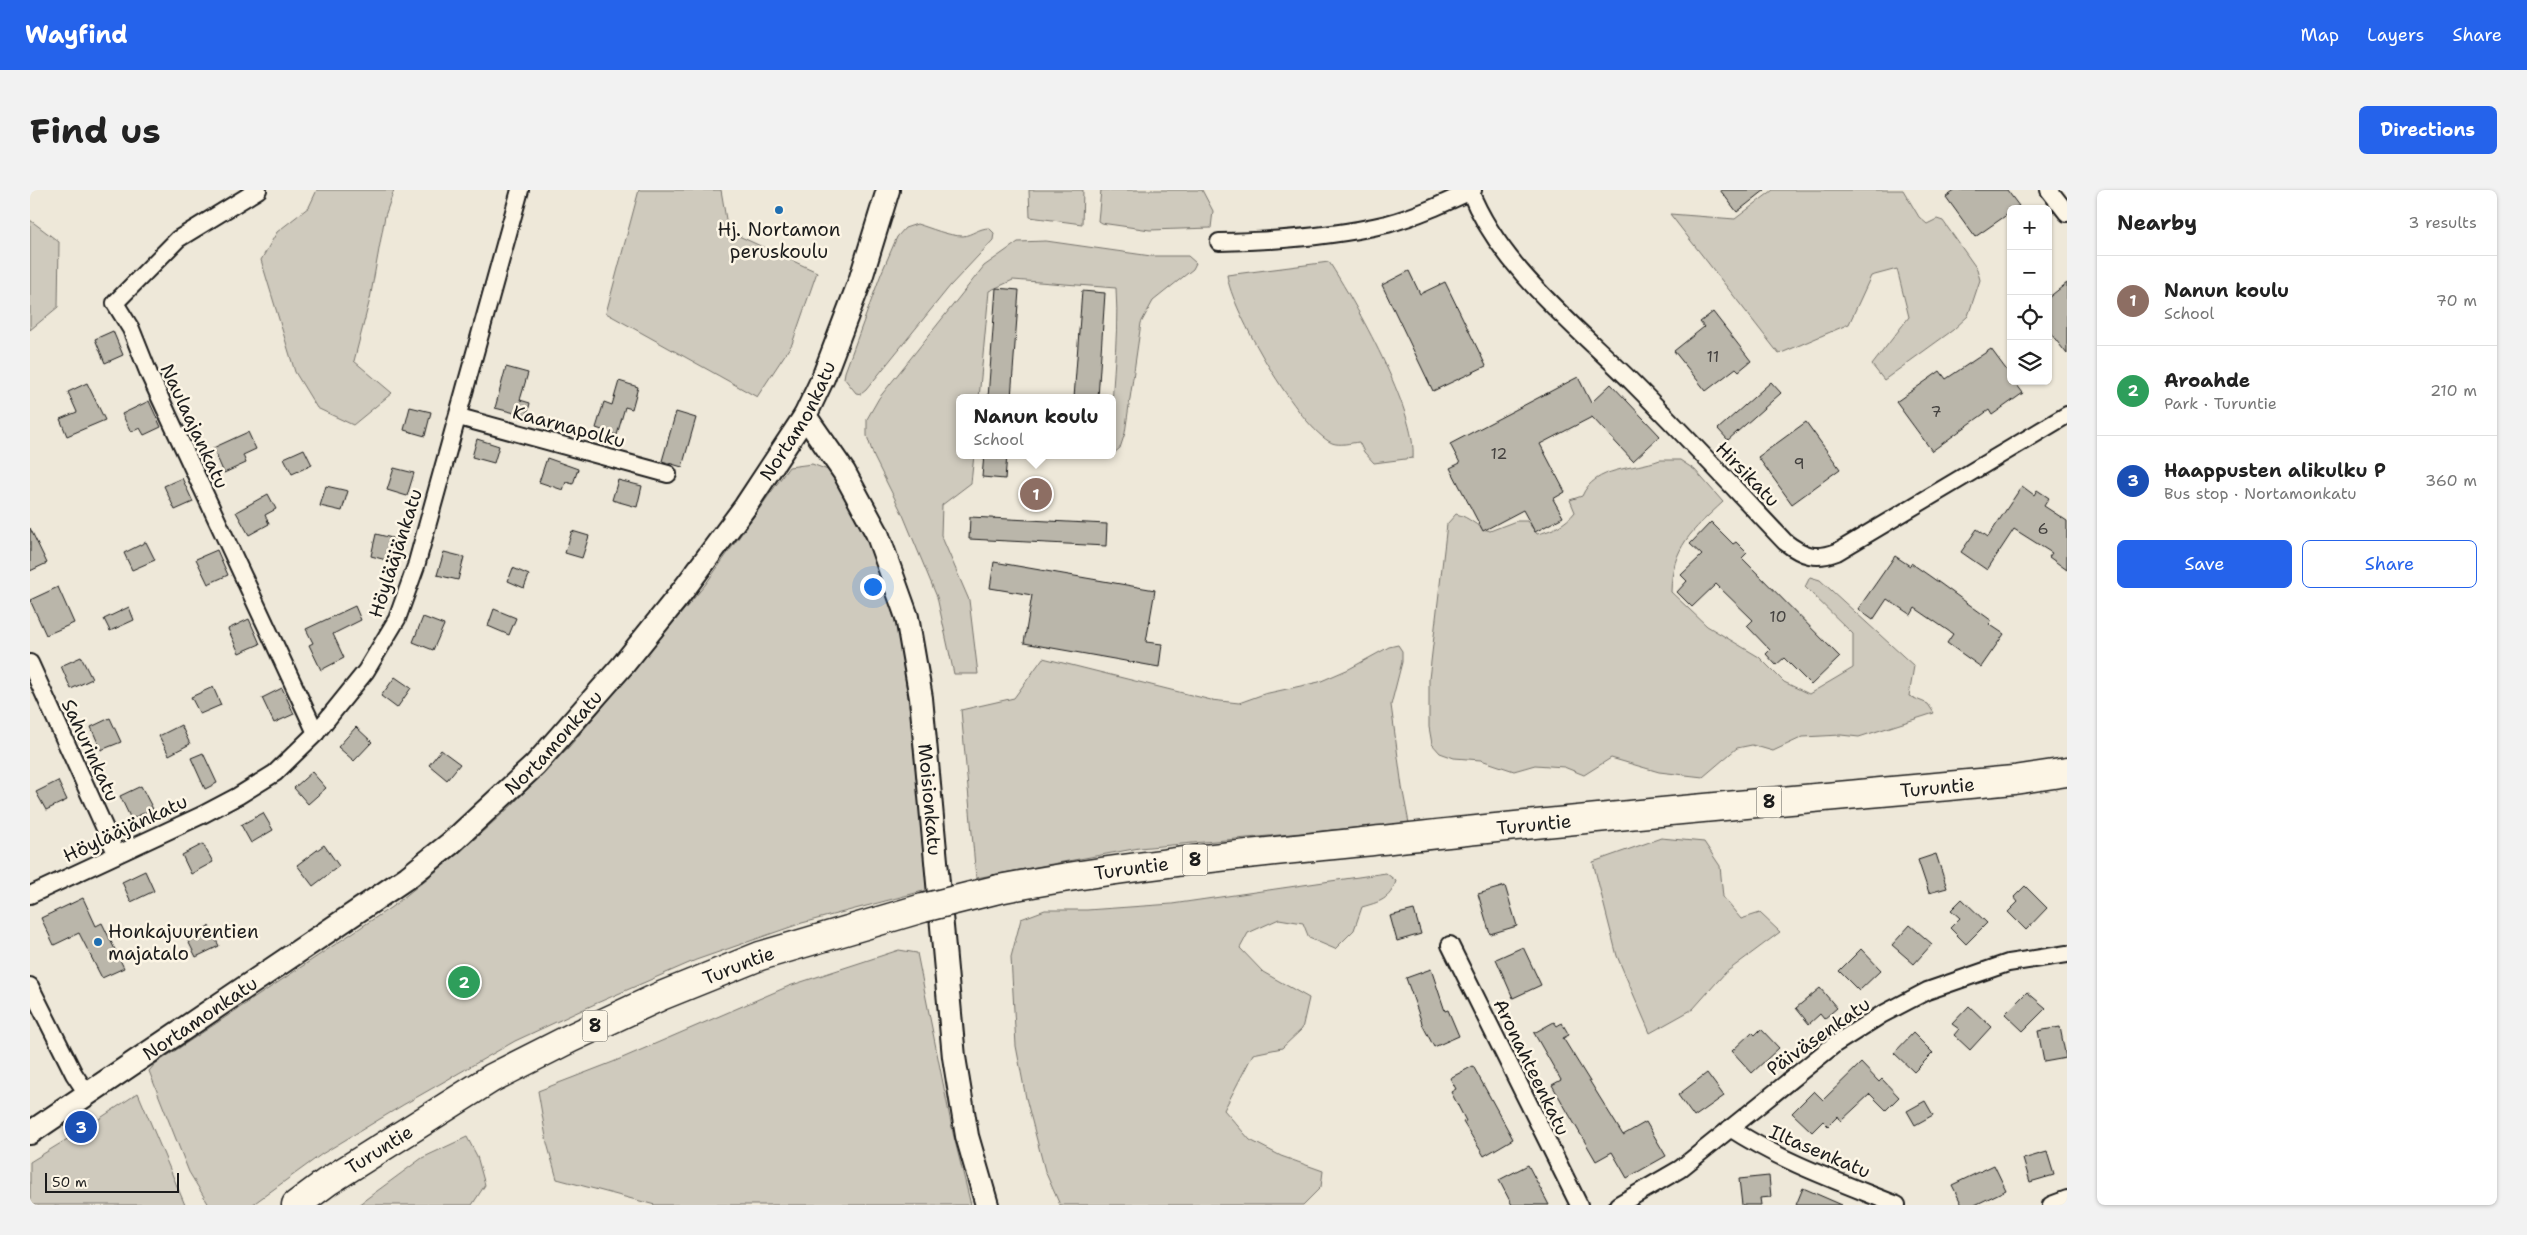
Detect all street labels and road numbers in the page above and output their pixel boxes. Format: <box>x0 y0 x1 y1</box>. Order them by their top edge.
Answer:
street label: Nortamonkatu <box>754 358 841 486</box>
street label: Naulaajankatu <box>155 360 234 493</box>
street label: Kaarnapolku <box>510 399 628 454</box>
street label: Hirsikatu <box>1710 436 1785 512</box>
street label: Höylääjänkatu <box>363 485 428 621</box>
street label: Nortamonkatu <box>499 685 608 800</box>
street label: Sahurinkatu <box>56 695 125 805</box>
street label: Moisionkatu <box>912 743 947 857</box>
street label: Turuntie <box>1899 772 1976 803</box>
road number: 8 <box>1756 786 1782 818</box>
street label: Höylääjänkatu <box>59 789 191 868</box>
street label: Turuntie <box>1495 808 1572 841</box>
road number: 8 <box>1182 844 1208 876</box>
street label: Turuntie <box>1092 851 1170 886</box>
street label: Turuntie <box>699 940 777 991</box>
street label: Nortamonkatu <box>138 971 262 1066</box>
street label: Päiväsenkatu <box>1761 991 1875 1081</box>
street label: Aronahteenkatu <box>1488 995 1576 1140</box>
road number: 8 <box>582 1010 608 1041</box>
street label: Turuntie <box>341 1119 418 1180</box>
street label: Iltasenkatu <box>1765 1119 1874 1184</box>

